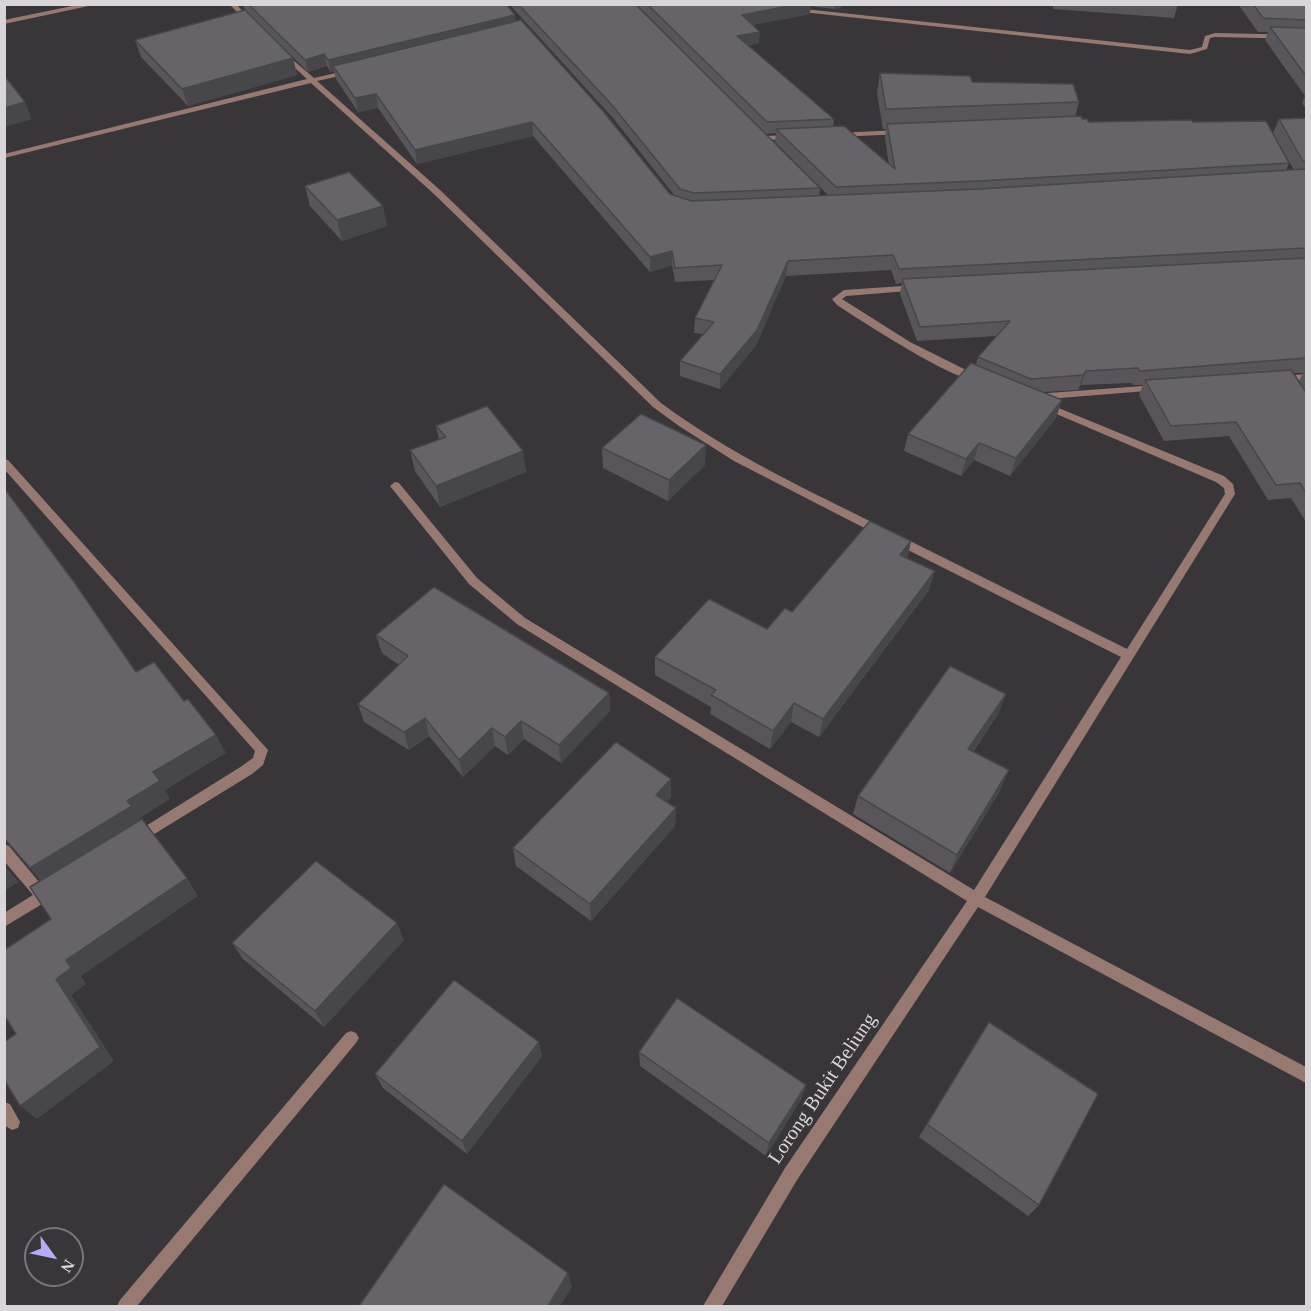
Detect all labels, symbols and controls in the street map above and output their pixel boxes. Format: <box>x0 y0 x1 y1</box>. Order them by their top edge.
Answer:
street label: Lorong Bukit Beliung <box>764 1009 882 1169</box>
north arrow <box>24 1227 84 1287</box>
text: N <box>58 1257 78 1275</box>

